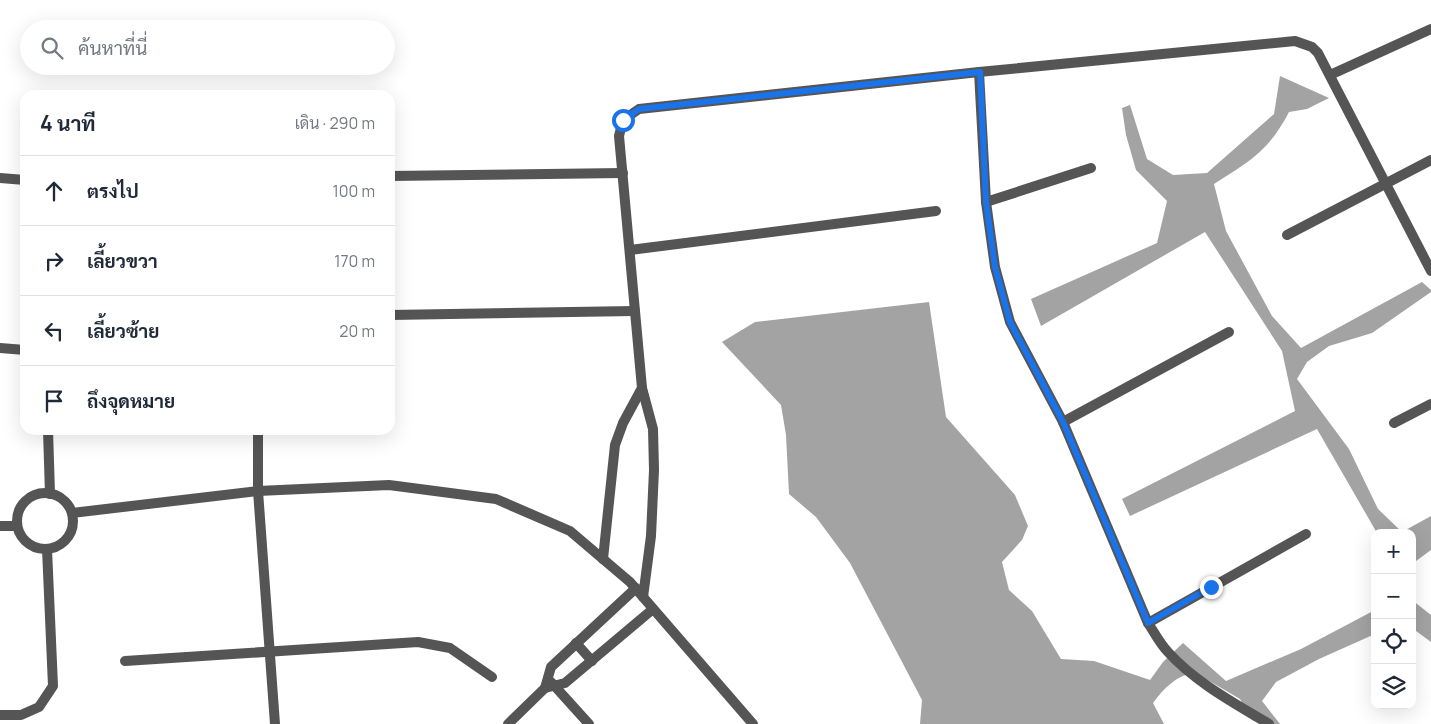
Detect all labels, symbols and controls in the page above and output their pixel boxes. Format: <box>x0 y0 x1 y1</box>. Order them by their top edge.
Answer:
search box <box>20 20 395 75</box>
icon: search <box>38 34 66 62</box>
text: ค้นหาที่นี่ <box>78 35 147 61</box>
text: 4 นาที <box>40 109 96 137</box>
route start <box>612 109 635 132</box>
text: เดิน · 290 m <box>295 112 375 134</box>
icon: ahead <box>40 177 68 205</box>
text: ตรงไป <box>87 178 139 204</box>
text: 100 m <box>332 180 375 202</box>
icon: right <box>40 247 68 275</box>
text: เลี้ยวขวา <box>87 248 158 274</box>
text: 170 m <box>334 250 375 272</box>
icon: left <box>40 317 68 345</box>
text: เลี้ยวซ้าย <box>87 318 159 344</box>
text: 20 m <box>339 320 375 342</box>
icon: arrive <box>40 387 68 415</box>
text: ถึงจุดหมาย <box>87 388 175 414</box>
map controls <box>1371 529 1416 709</box>
button: + <box>1371 529 1416 574</box>
button: − <box>1371 574 1416 619</box>
route end <box>1200 576 1223 599</box>
button: locate <box>1371 619 1416 664</box>
button: layers <box>1371 664 1416 709</box>

